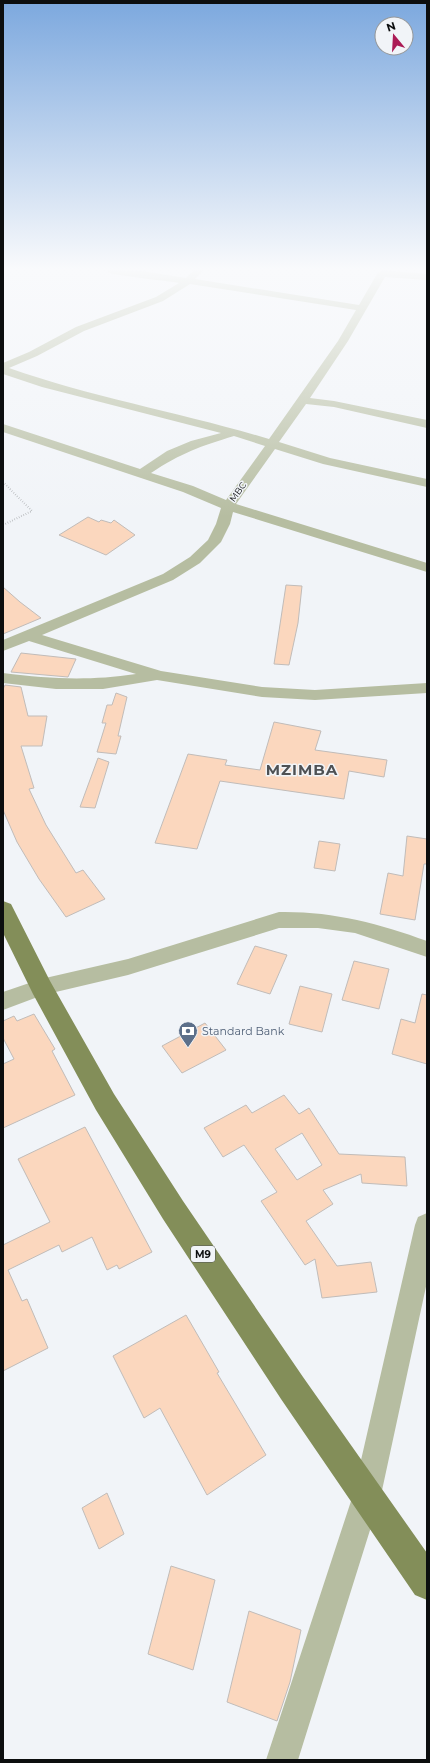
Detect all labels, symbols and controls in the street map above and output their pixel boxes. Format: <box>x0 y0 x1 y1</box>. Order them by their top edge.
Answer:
north arrow <box>374 16 414 56</box>
text: N <box>385 18 397 35</box>
street label: MBC <box>227 479 249 504</box>
district label: MZIMBA <box>266 760 338 779</box>
bank icon: Standard Bank <box>177 1020 199 1048</box>
place label: Standard Bank <box>202 1024 285 1038</box>
road number: M9 <box>191 1246 215 1262</box>

